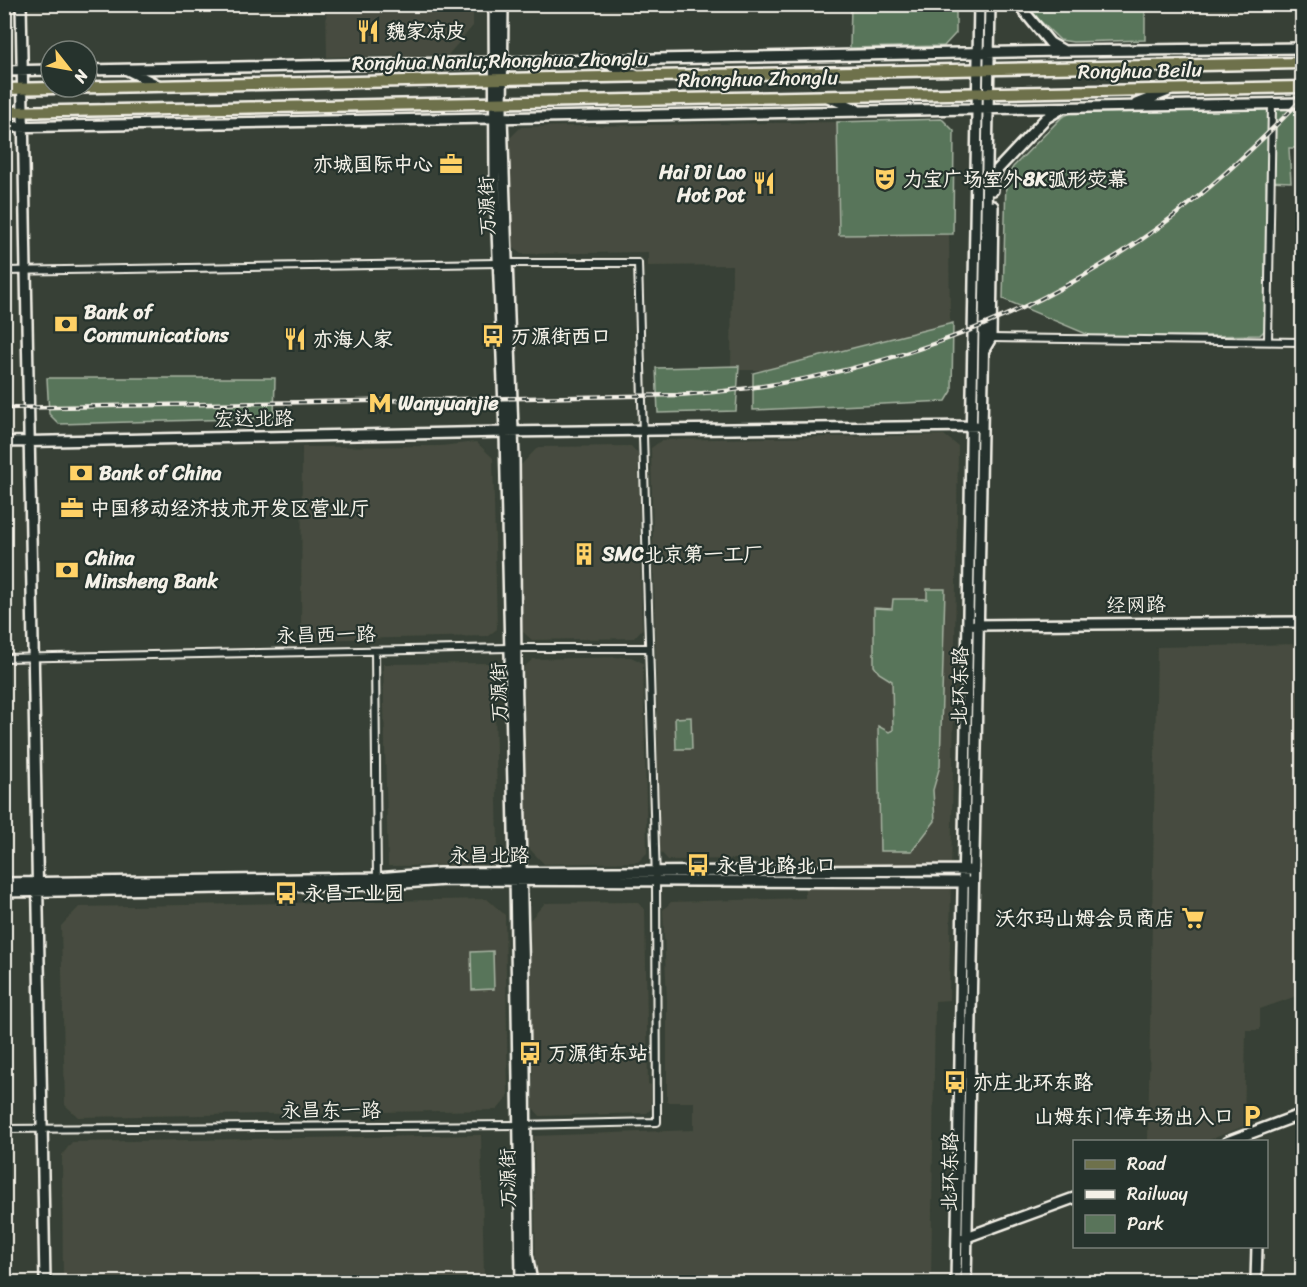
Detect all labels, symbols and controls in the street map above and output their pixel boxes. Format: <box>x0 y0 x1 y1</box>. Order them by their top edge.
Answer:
place label: 魏家凉皮 <box>386 14 466 49</box>
restaurant icon: 魏家凉皮 <box>355 18 381 44</box>
north arrow <box>39 39 99 99</box>
street label: Ronghua Nanlu;Rhonghua Zhonglu <box>352 41 649 81</box>
street label: Ronghua Beilu <box>1077 52 1203 90</box>
street label: Rhonghua Zhonglu <box>678 60 839 98</box>
text: N <box>66 63 97 89</box>
place label: 亦城国际中心 <box>313 147 433 182</box>
office icon: 亦城国际中心 <box>438 151 464 177</box>
place label: Hai Di Lao Hot Pot <box>658 155 747 213</box>
place label: 力宝广场室外8K弧形荧幕 <box>903 162 1127 197</box>
theatre icon: 力宝广场室外8K弧形荧幕 <box>872 166 898 192</box>
restaurant icon: Hai Di Lao Hot Pot <box>751 170 777 196</box>
street label: 万源街 <box>468 175 506 237</box>
place label: Bank of Communications <box>83 295 229 353</box>
bank icon: Bank of Communications <box>53 311 79 337</box>
place label: 万源街西口 <box>511 319 611 354</box>
place label: 亦海人家 <box>313 322 393 357</box>
bus stop icon: 万源街西口 <box>480 323 506 349</box>
restaurant icon: 亦海人家 <box>282 326 308 352</box>
place label: Wanyuanjie <box>398 386 499 421</box>
metro station icon: Wanyuanjie <box>367 390 393 416</box>
street label: 宏达北路 <box>214 401 295 437</box>
place label: Bank of China <box>99 456 222 491</box>
bank icon: Bank of China <box>68 460 94 486</box>
place label: 中国移动经济技术开发区营业厅 <box>90 491 370 526</box>
office icon: 中国移动经济技术开发区营业厅 <box>59 495 85 521</box>
place label: SMC北京第一工厂 <box>601 537 764 572</box>
place label: China Minsheng Bank <box>84 541 219 599</box>
building icon: SMC北京第一工厂 <box>571 541 597 567</box>
bank icon: China Minsheng Bank <box>54 557 80 583</box>
street label: 经网路 <box>1106 587 1167 623</box>
street label: 永昌西一路 <box>276 617 377 653</box>
street label: 北环东路 <box>942 645 978 726</box>
street label: 万源街 <box>481 662 517 722</box>
street label: 永昌北路 <box>449 838 530 873</box>
place label: 永昌北路北口 <box>716 848 836 883</box>
bus stop icon: 永昌北路北口 <box>685 852 711 878</box>
place label: 永昌工业园 <box>304 876 404 911</box>
bus stop icon: 永昌工业园 <box>273 880 299 906</box>
place label: 沃尔玛山姆会员商店 <box>995 901 1175 936</box>
supermarket icon: 沃尔玛山姆会员商店 <box>1180 905 1206 931</box>
place label: 万源街东站 <box>548 1036 648 1071</box>
bus stop icon: 万源街东站 <box>517 1040 543 1066</box>
place label: 亦庄北环东路 <box>973 1065 1093 1100</box>
bus stop icon: 亦庄北环东路 <box>942 1069 968 1095</box>
street label: 永昌东一路 <box>281 1093 382 1128</box>
place label: 山姆东门停车场出入口 <box>1034 1099 1234 1134</box>
parking icon: 山姆东门停车场出入口 <box>1239 1103 1265 1129</box>
street label: 北环东路 <box>932 1131 968 1212</box>
legend <box>1073 1140 1268 1248</box>
street label: 万源街 <box>490 1148 526 1208</box>
text: Road <box>1127 1148 1167 1180</box>
text: Railway <box>1127 1178 1189 1210</box>
text: Park <box>1127 1208 1164 1240</box>

